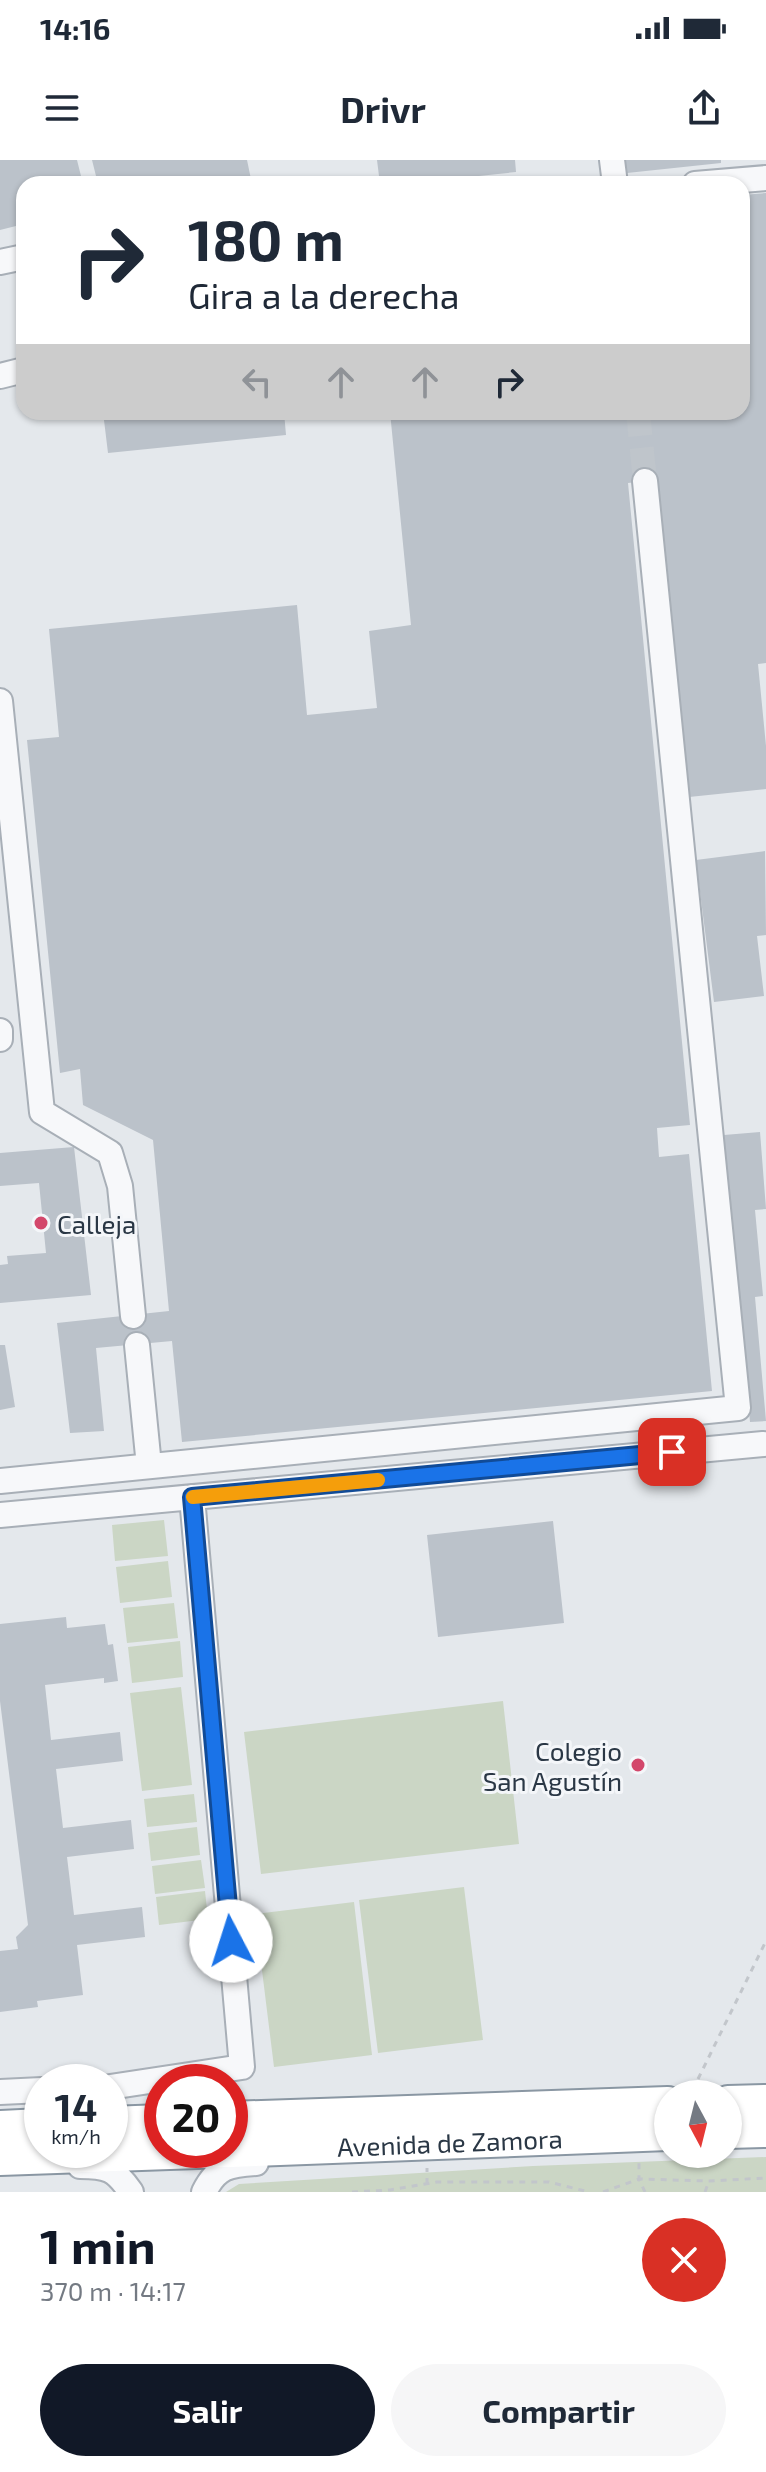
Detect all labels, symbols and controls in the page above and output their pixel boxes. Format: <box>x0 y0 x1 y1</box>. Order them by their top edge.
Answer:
text: 14:16 <box>40 10 110 46</box>
icon: menu <box>40 86 84 130</box>
icon: share <box>682 86 726 130</box>
text: Drivr <box>340 87 426 130</box>
text: 180 m <box>188 205 344 272</box>
icon: right <box>56 208 160 312</box>
text: Gira a la derecha <box>188 273 460 316</box>
icon: left <box>235 360 279 404</box>
icon: ahead <box>319 360 363 404</box>
icon: ahead <box>403 360 447 404</box>
icon: right <box>487 360 531 404</box>
place label: Calleja <box>57 1208 136 1239</box>
marker: Calleja <box>32 1214 50 1232</box>
pin <box>638 1418 706 1486</box>
icon: arrive <box>650 1430 694 1474</box>
place label: Colegio San Agustín <box>483 1735 622 1796</box>
marker: Colegio San Agustín <box>629 1756 647 1774</box>
position arrow <box>189 1899 273 1983</box>
speed limit sign: 20 <box>144 2064 248 2168</box>
north arrow <box>654 2080 742 2168</box>
map controls <box>654 2080 742 2168</box>
text: 14 <box>55 2082 97 2130</box>
street label: Avenida de Zamora <box>336 2122 563 2161</box>
text: km/h <box>51 2124 101 2148</box>
text: 1 min <box>40 2216 156 2274</box>
button: close <box>642 2218 726 2302</box>
text: 370 m · 14:17 <box>40 2275 186 2306</box>
button: Salir <box>40 2364 375 2456</box>
button: Compartir <box>391 2364 726 2456</box>

